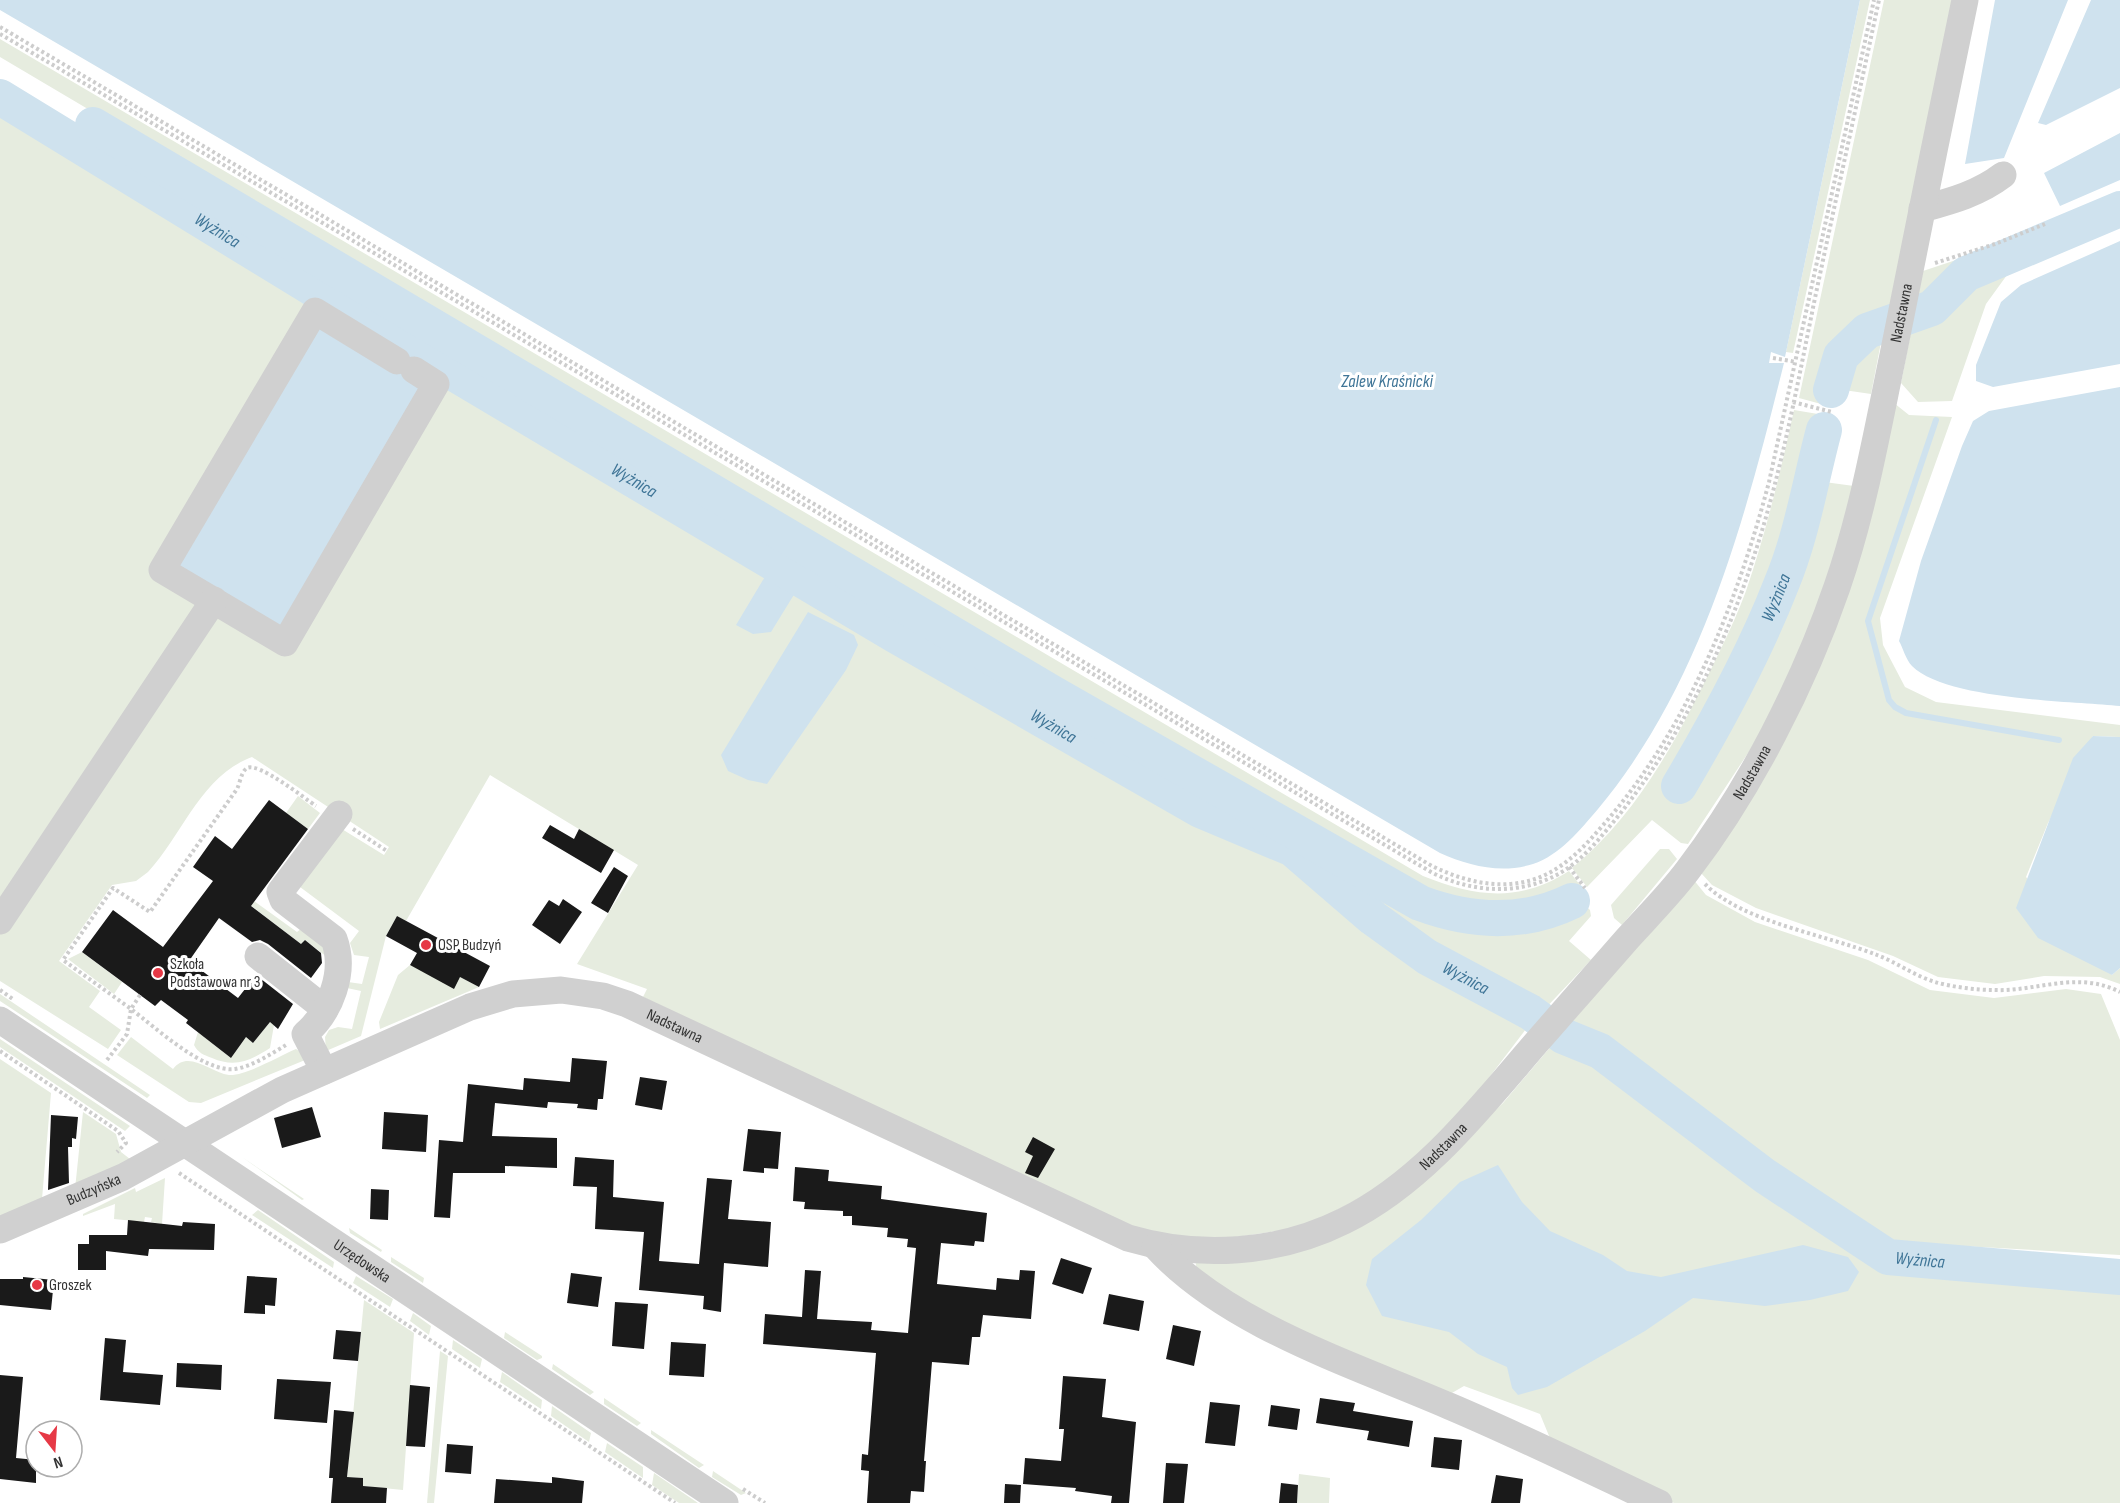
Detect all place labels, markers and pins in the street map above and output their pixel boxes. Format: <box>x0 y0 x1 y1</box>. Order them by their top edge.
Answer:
place label: OSP Budzyń <box>438 936 501 955</box>
marker: OSP Budzyń <box>419 938 433 952</box>
place label: Szkoła Podstawowa nr 3 <box>170 955 260 992</box>
marker: Szkoła Podstawowa nr 3 <box>151 966 165 980</box>
place label: Groszek <box>49 1276 92 1295</box>
marker: Groszek <box>30 1278 44 1292</box>

